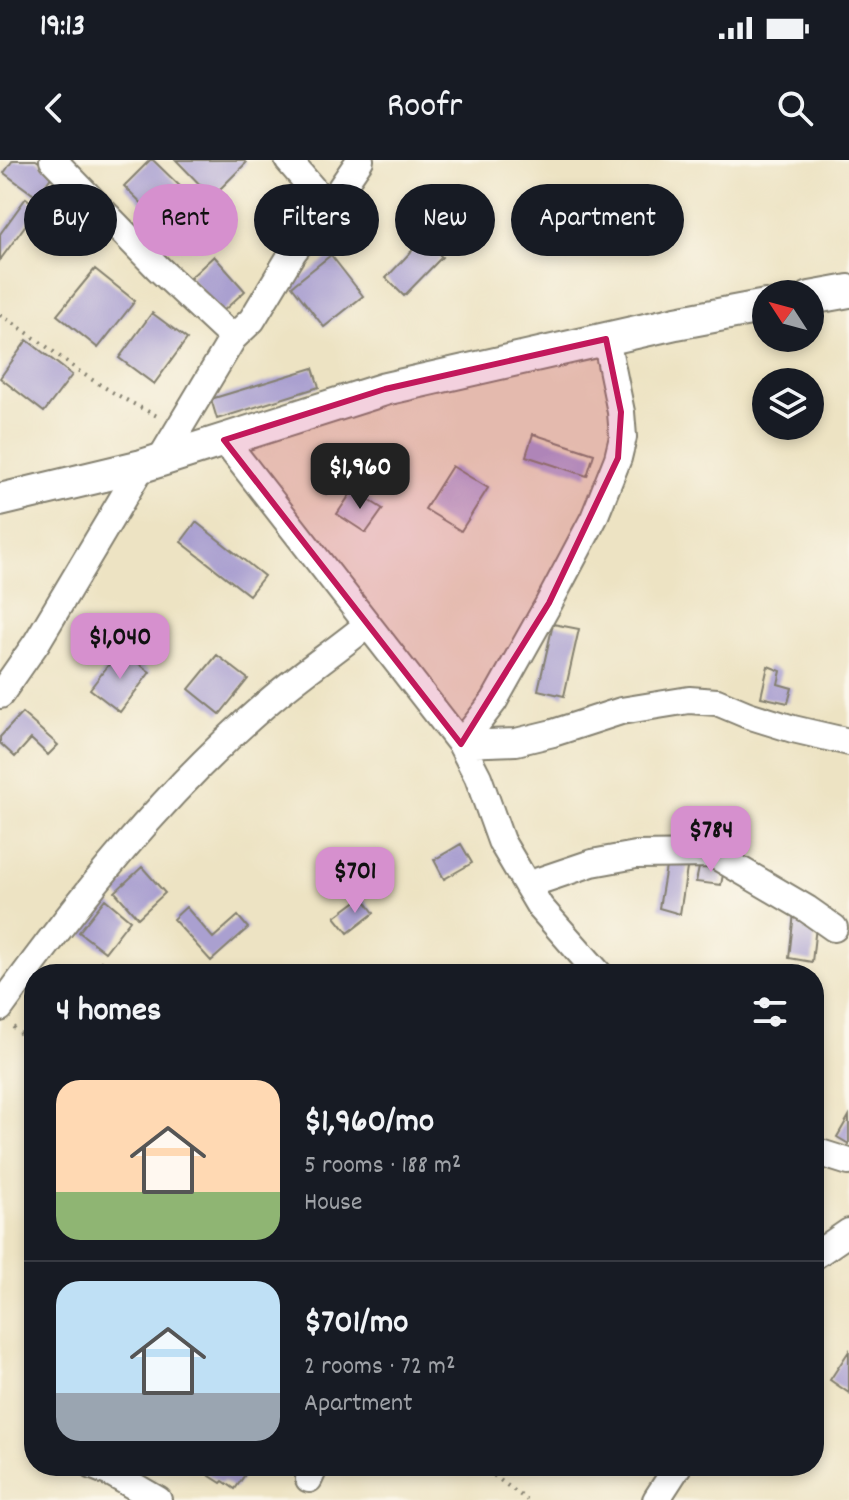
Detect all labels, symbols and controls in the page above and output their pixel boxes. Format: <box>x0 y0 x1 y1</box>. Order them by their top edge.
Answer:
text: 19:13 <box>40 7 85 50</box>
text: Roofr <box>387 82 462 134</box>
icon: back <box>32 86 76 130</box>
icon: search <box>773 86 817 130</box>
chip: Buy <box>24 184 117 256</box>
chip: Rent <box>133 184 238 256</box>
chip: Filters <box>254 184 379 256</box>
chip: New <box>395 184 495 256</box>
chip: Apartment <box>511 184 684 256</box>
north arrow <box>752 280 824 352</box>
map controls <box>752 280 824 440</box>
button: layers <box>752 368 824 440</box>
pin: $1,960 <box>295 443 425 511</box>
text: $1,960 <box>329 450 391 487</box>
pin: $1,040 <box>55 613 185 681</box>
text: $1,040 <box>89 620 151 657</box>
pin: $784 <box>664 806 758 874</box>
text: $784 <box>689 813 733 850</box>
pin: $701 <box>308 847 402 915</box>
text: $701 <box>333 854 377 891</box>
text: 4 homes <box>56 988 161 1037</box>
icon: filters <box>748 990 792 1034</box>
text: $1,960/mo <box>304 1099 434 1148</box>
icon: home <box>120 1112 216 1208</box>
text: 5 rooms · 188 m² <box>304 1148 461 1185</box>
text: House <box>304 1185 362 1222</box>
text: $701/mo <box>304 1300 408 1349</box>
icon: home <box>120 1313 216 1409</box>
text: 2 rooms · 72 m² <box>304 1349 455 1386</box>
text: Apartment <box>304 1386 413 1423</box>

